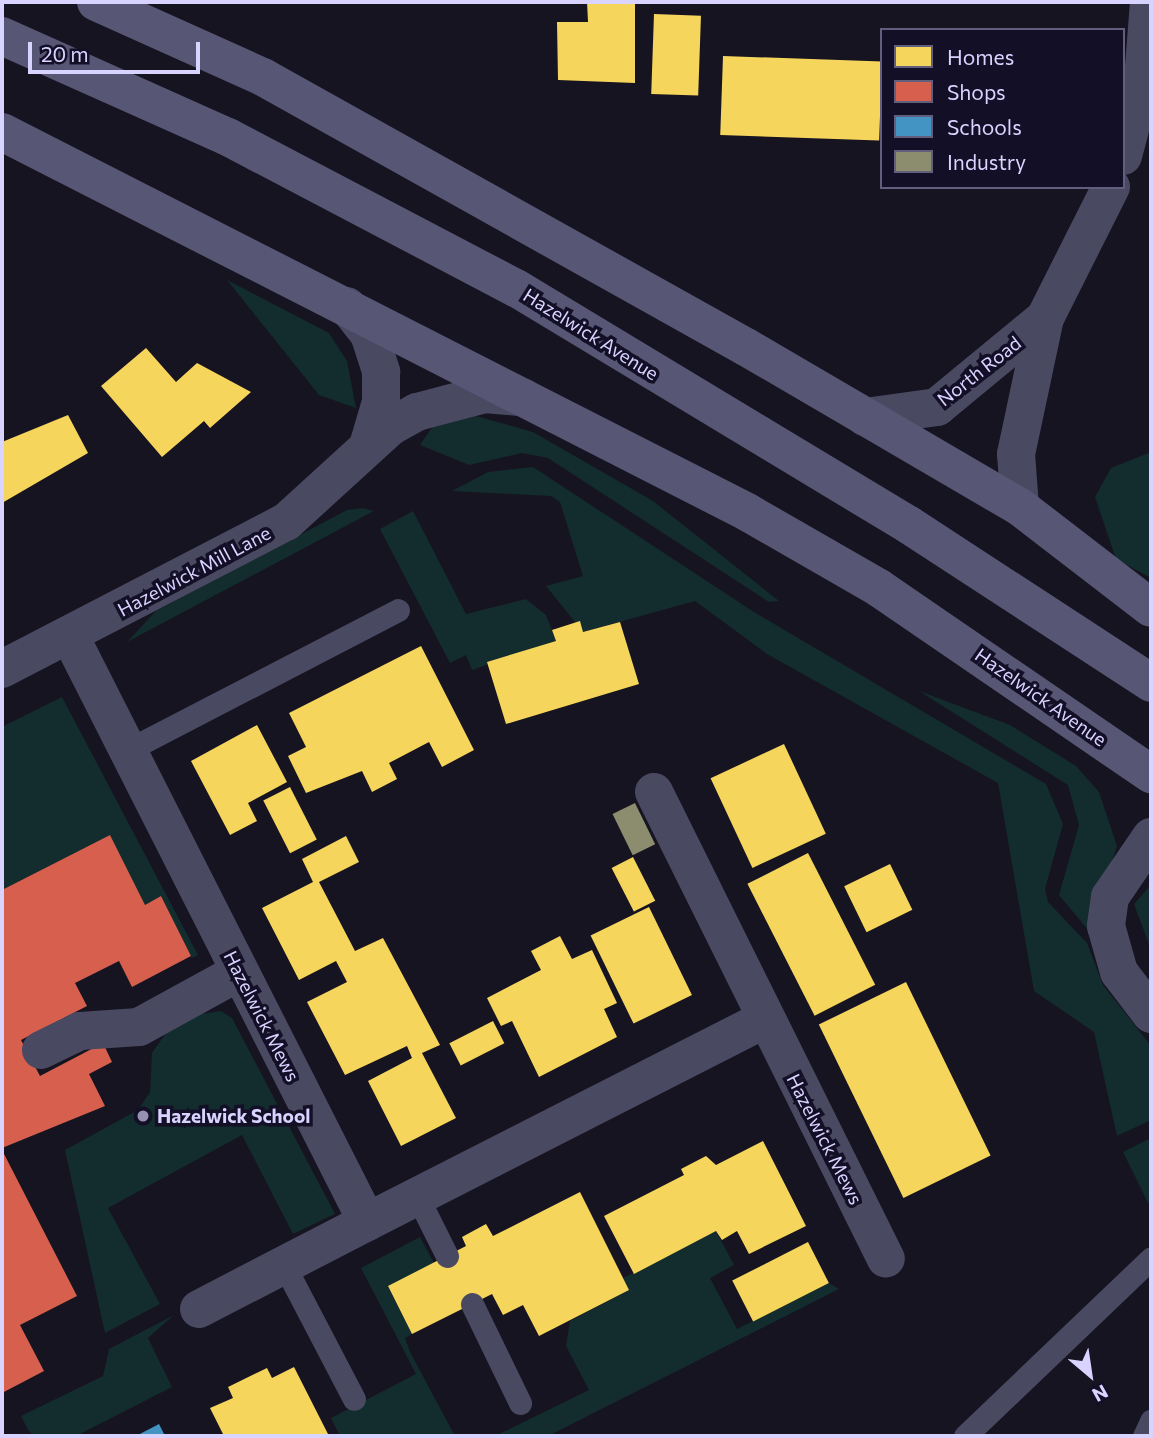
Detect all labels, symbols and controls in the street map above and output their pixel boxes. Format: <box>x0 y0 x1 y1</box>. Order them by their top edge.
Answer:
scale bar <box>32 28 203 72</box>
legend <box>880 28 1125 189</box>
text: 20 m <box>41 41 89 66</box>
text: Homes <box>947 44 1014 69</box>
text: Shops <box>947 79 1006 104</box>
text: Schools <box>947 114 1022 139</box>
text: Industry <box>947 149 1026 174</box>
street label: Hazelwick Avenue <box>519 283 663 385</box>
street label: North Road <box>933 331 1025 411</box>
street label: Hazelwick Mill Lane <box>114 521 274 621</box>
street label: Hazelwick Avenue <box>971 643 1111 751</box>
street label: Hazelwick Mews <box>219 947 305 1085</box>
street label: Hazelwick Mews <box>782 1070 868 1208</box>
place label: Hazelwick School <box>157 1105 310 1127</box>
marker: Hazelwick School <box>135 1108 151 1124</box>
north arrow <box>1055 1340 1125 1410</box>
text: N <box>1089 1380 1112 1407</box>

